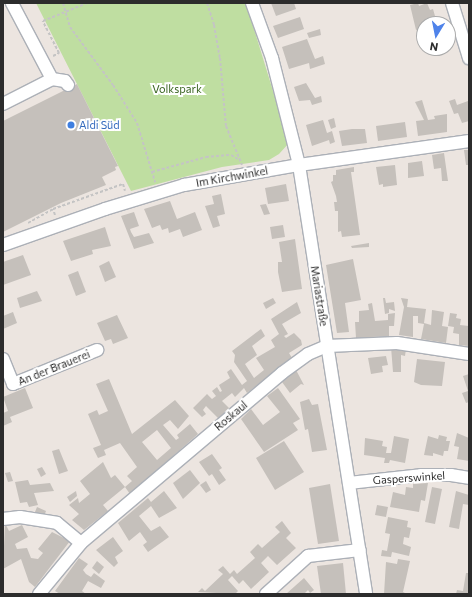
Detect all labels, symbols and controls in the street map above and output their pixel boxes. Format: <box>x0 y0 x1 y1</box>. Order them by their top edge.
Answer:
north arrow <box>416 16 456 56</box>
text: N <box>429 40 439 54</box>
park label: Volkspark <box>152 82 202 96</box>
place label: Aldi Süd <box>79 118 120 132</box>
marker: Aldi Süd <box>66 120 76 130</box>
street label: Im Kirchwinkel <box>195 164 269 190</box>
street label: Mariastraße <box>308 265 330 327</box>
street label: An der Brauerei <box>16 348 92 388</box>
street label: Roskaul <box>212 398 250 434</box>
street label: Gasperswinkel <box>372 469 446 487</box>

